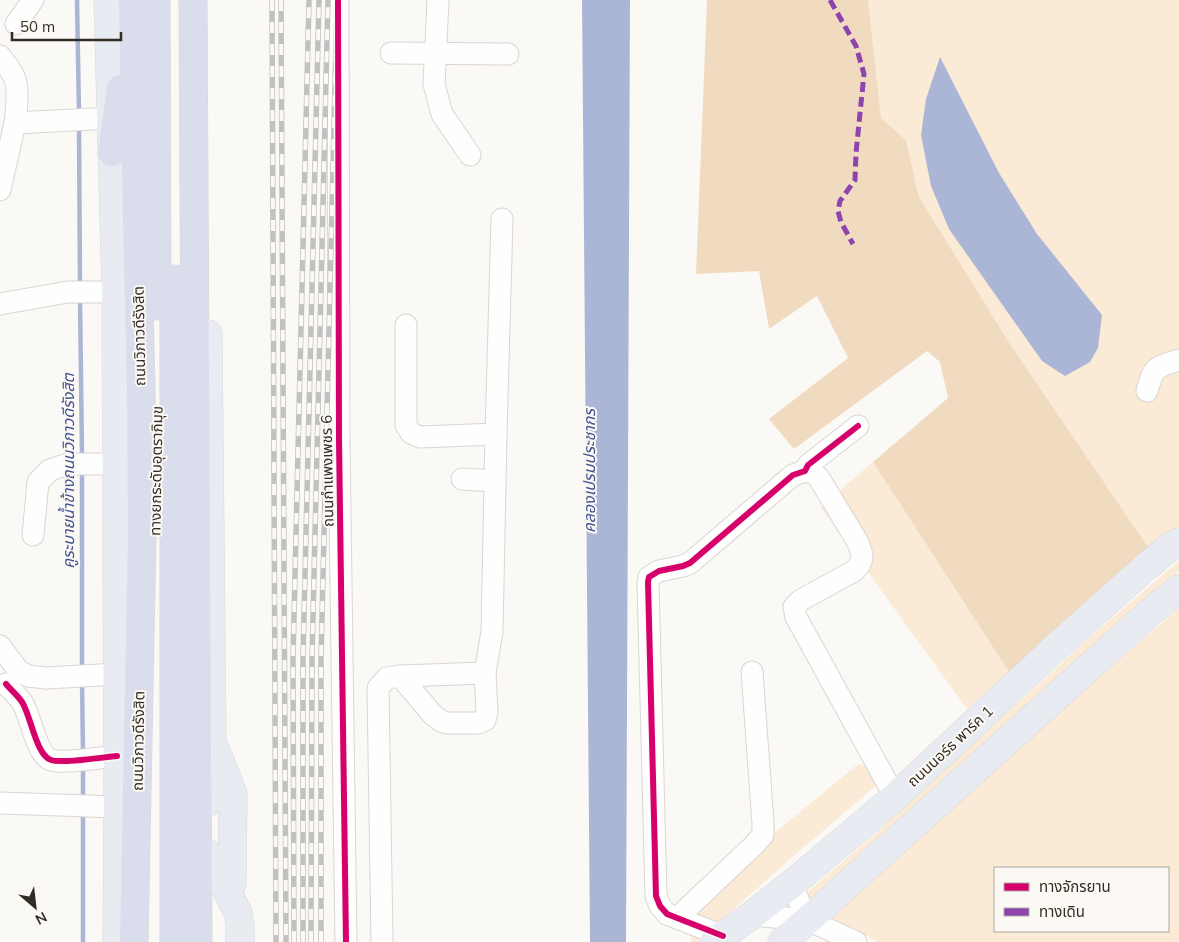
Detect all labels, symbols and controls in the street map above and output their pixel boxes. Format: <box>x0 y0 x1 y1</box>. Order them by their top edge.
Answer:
scale bar <box>12 10 121 42</box>
text: 50 m <box>20 17 55 36</box>
street label: ถนนวิภาวดีรังสิต <box>129 286 149 386</box>
water label: คูระบายน้ำข้างถนนวิภาวดีรังสิต <box>57 372 79 569</box>
street label: ทางยกระดับอุตราภิมุข <box>145 406 167 536</box>
water label: คลองเปรมประชากร <box>579 408 599 533</box>
street label: ถนนกำแพงเพชร 6 <box>317 415 337 527</box>
street label: ถนนวิภาวดีรังสิต <box>128 691 148 791</box>
street label: ถนนนอร์ธ พาร์ค 1 <box>903 701 997 791</box>
legend <box>994 867 1169 932</box>
text: ทางจักรยาน <box>1039 877 1111 896</box>
north arrow <box>10 882 60 932</box>
text: ทางเดิน <box>1039 902 1085 921</box>
text: N <box>32 908 50 929</box>

